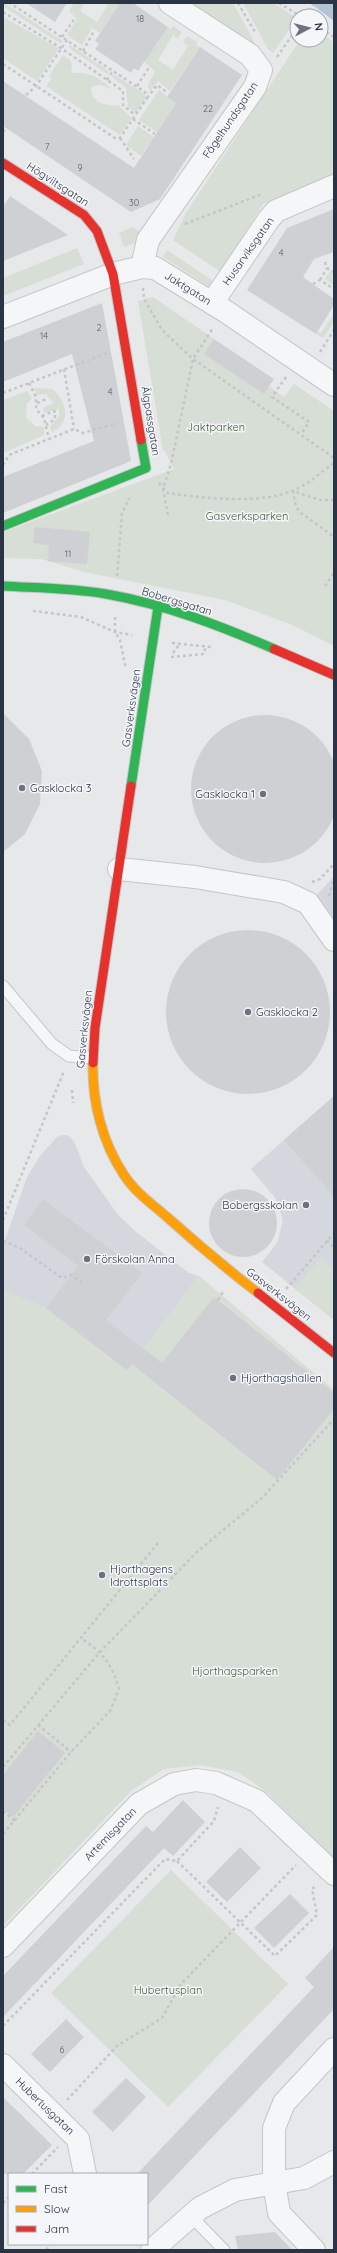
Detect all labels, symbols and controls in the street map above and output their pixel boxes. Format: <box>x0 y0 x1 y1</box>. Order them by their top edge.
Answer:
north arrow <box>289 8 329 48</box>
house number: 18 <box>136 13 144 24</box>
text: N <box>311 22 326 32</box>
street label: Fågelhundsgatan <box>199 79 261 161</box>
house number: 22 <box>203 103 213 114</box>
house number: 7 <box>45 141 50 152</box>
street label: Högviltsgatan <box>24 159 92 209</box>
house number: 9 <box>77 162 83 173</box>
house number: 30 <box>129 197 139 208</box>
street label: Husarviksgatan <box>219 214 277 288</box>
house number: 4 <box>279 247 284 258</box>
street label: Jaktgatan <box>162 268 214 308</box>
house number: 2 <box>97 322 102 333</box>
house number: 14 <box>40 330 48 341</box>
street label: Älgpassgatan <box>139 385 163 457</box>
house number: 4 <box>108 386 113 397</box>
park label: Jaktparken <box>187 420 245 434</box>
park label: Gasverksparken <box>206 509 288 523</box>
house number: 11 <box>65 548 71 559</box>
street label: Bobergsgatan <box>140 584 214 618</box>
street label: Gasverksvägen <box>119 668 143 748</box>
place label: Gasklocka 3 <box>30 781 92 795</box>
marker: Gasklocka 3 <box>17 783 27 793</box>
place label: Gasklocka 1 <box>195 787 255 801</box>
marker: Gasklocka 1 <box>258 789 268 799</box>
street label: Gasverksvägen <box>73 989 95 1069</box>
place label: Gasklocka 2 <box>256 1005 318 1019</box>
marker: Gasklocka 2 <box>243 1007 253 1017</box>
place label: Bobergsskolan <box>222 1198 298 1212</box>
marker: Bobergsskolan <box>301 1200 311 1210</box>
place label: Förskolan Anna <box>95 1252 175 1266</box>
marker: Förskolan Anna <box>82 1254 92 1264</box>
street label: Gasverksvägen <box>244 1264 314 1324</box>
place label: Hjorthagshallen <box>241 1371 322 1385</box>
marker: Hjorthagshallen <box>228 1373 238 1383</box>
place label: Hjorthagens Idrottsplats <box>110 1562 173 1589</box>
marker: Hjorthagens Idrottsplats <box>97 1570 107 1580</box>
park label: Hjorthagsparken <box>192 1664 278 1678</box>
street label: Artemisgatan <box>81 1804 139 1864</box>
park label: Hubertusplan <box>134 1983 202 1997</box>
house number: 6 <box>60 2044 65 2055</box>
street label: Hubertusgatan <box>13 2074 77 2138</box>
legend <box>8 2173 148 2245</box>
text: Fast <box>44 2181 68 2196</box>
text: Slow <box>44 2201 70 2216</box>
text: Jam <box>44 2221 69 2236</box>

